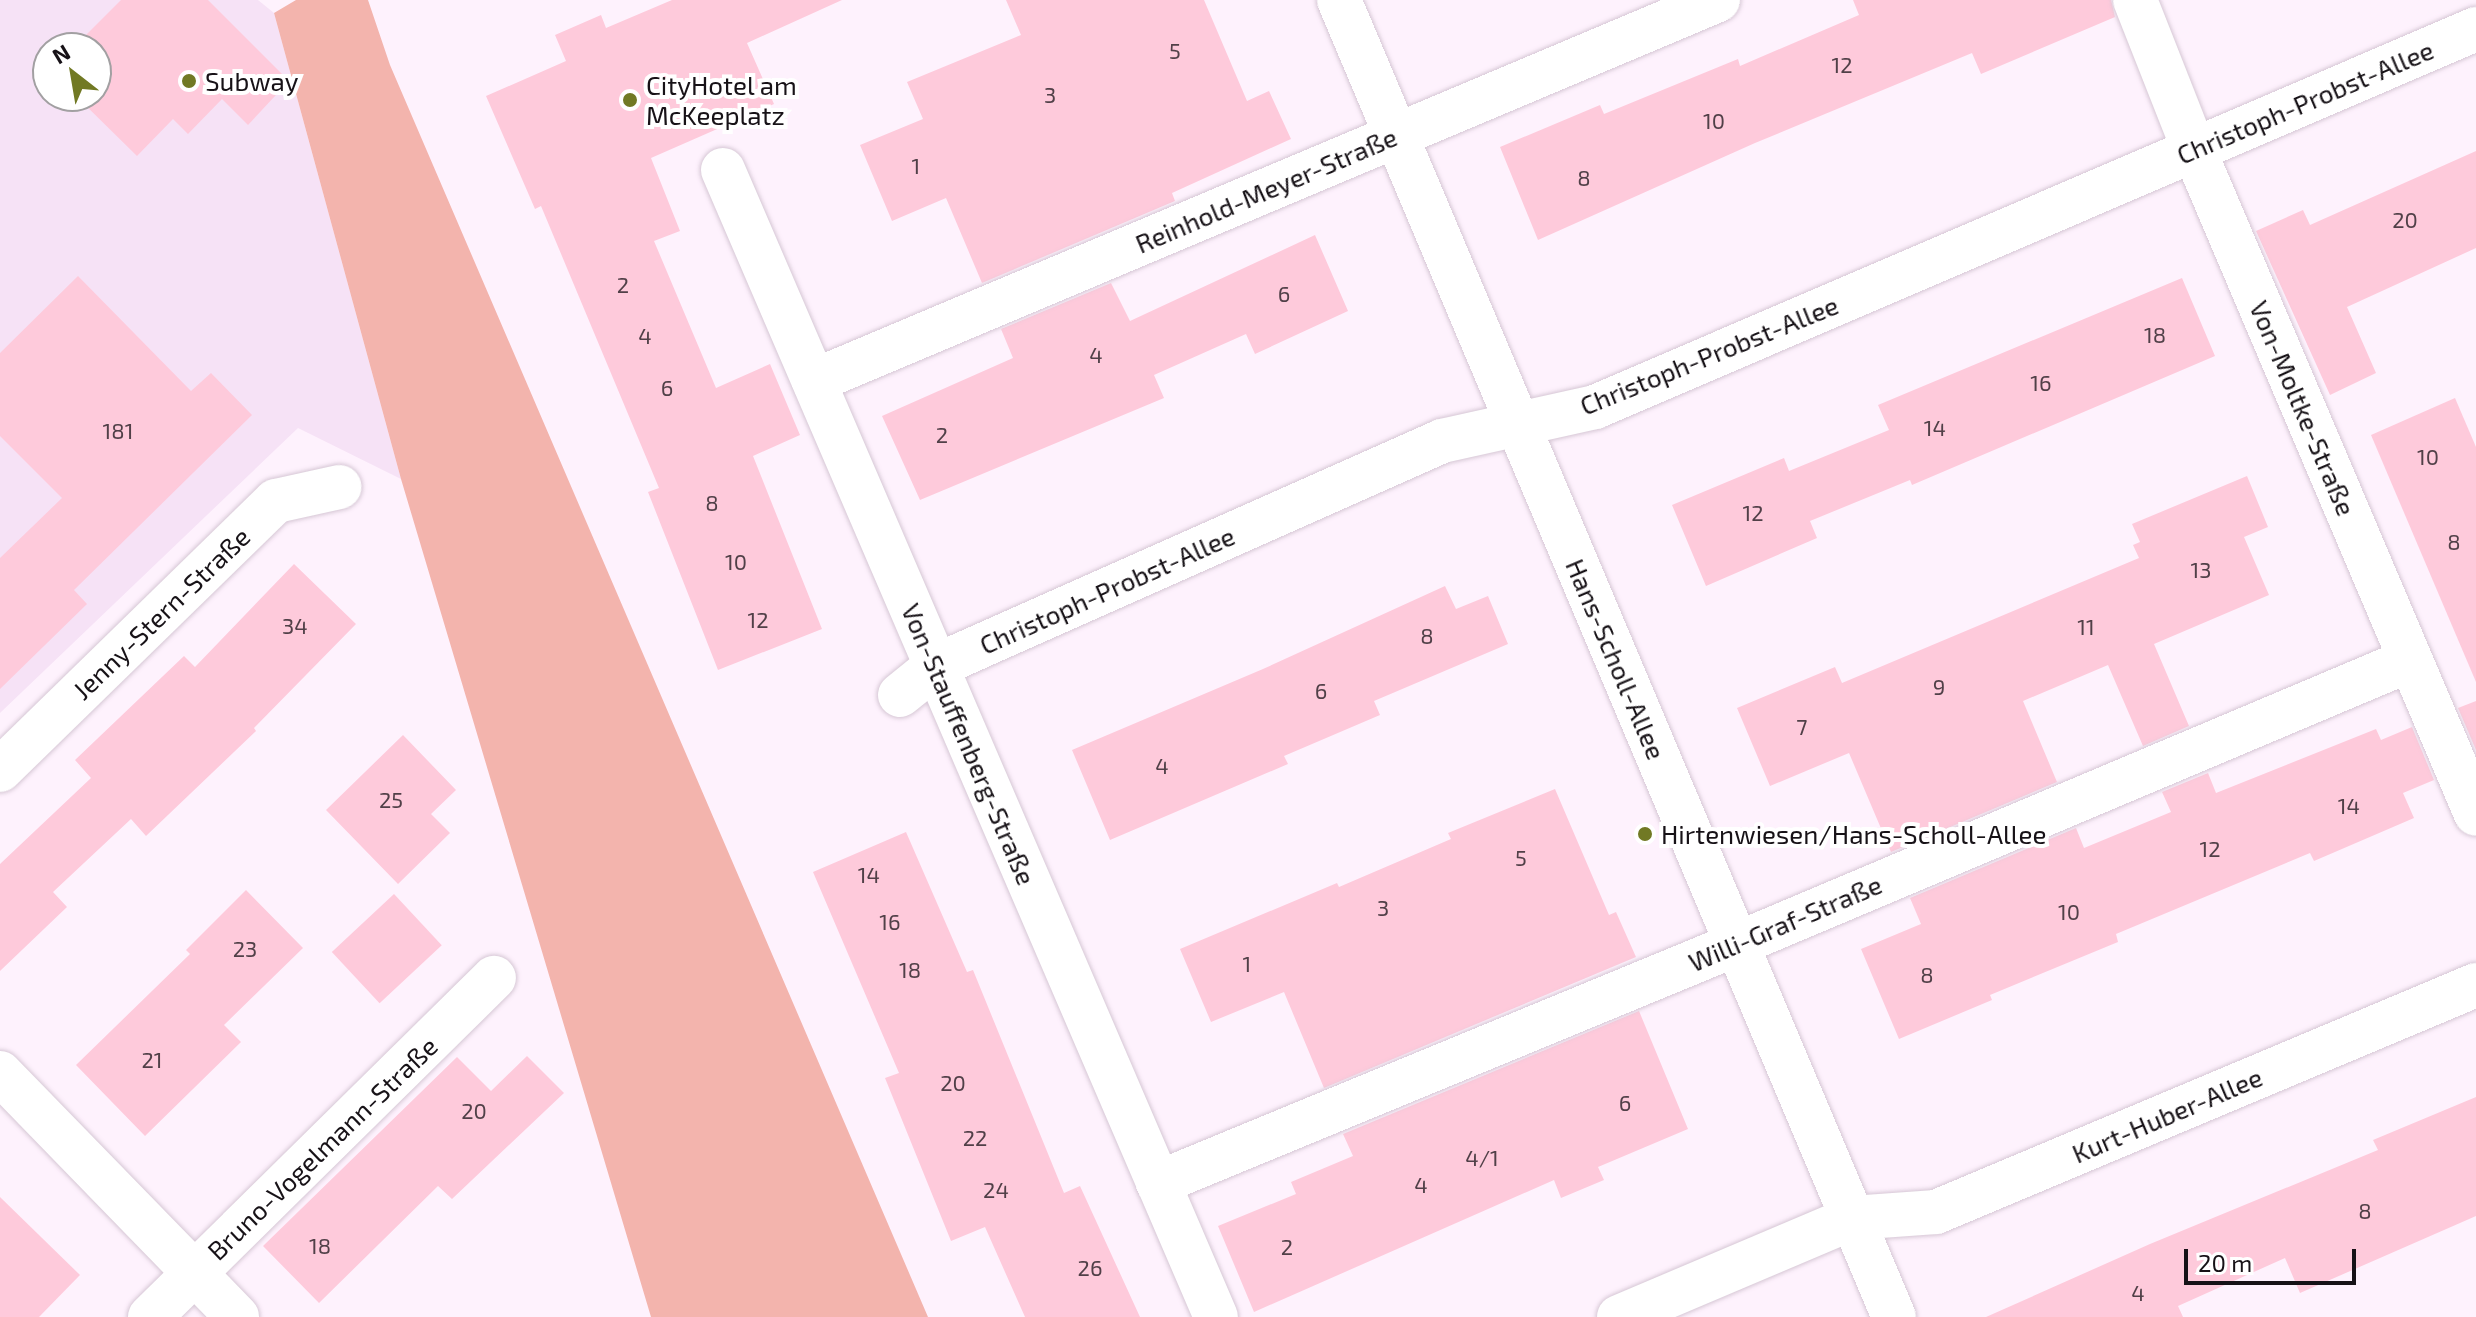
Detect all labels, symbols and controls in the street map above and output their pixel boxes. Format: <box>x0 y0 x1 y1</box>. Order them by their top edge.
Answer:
north arrow <box>32 32 112 112</box>
street label: Christoph-Probst-Allee <box>2172 34 2438 170</box>
text: N <box>47 38 74 68</box>
house number: 5 <box>1169 38 1181 64</box>
house number: 12 <box>1831 52 1853 78</box>
place label: Subway <box>205 65 299 97</box>
place label: CityHotel am McKeeplatz <box>646 69 797 130</box>
marker: Subway <box>180 72 198 90</box>
house number: 3 <box>1044 82 1056 108</box>
marker: CityHotel am McKeeplatz <box>621 91 639 109</box>
house number: 10 <box>1703 108 1725 134</box>
street label: Reinhold-Meyer-Straße <box>1131 121 1401 259</box>
house number: 1 <box>912 153 920 179</box>
house number: 8 <box>1577 165 1591 191</box>
house number: 20 <box>2392 207 2418 233</box>
house number: 2 <box>617 272 629 298</box>
house number: 6 <box>1278 281 1290 307</box>
street label: Christoph-Probst-Allee <box>1575 289 1843 421</box>
street label: Von-Moltke-Straße <box>2244 296 2362 520</box>
house number: 18 <box>2144 322 2166 348</box>
house number: 4 <box>638 323 652 349</box>
house number: 4 <box>1089 342 1103 368</box>
house number: 16 <box>2030 370 2052 396</box>
house number: 6 <box>661 375 673 401</box>
house number: 14 <box>1924 415 1946 441</box>
house number: 181 <box>103 418 133 444</box>
house number: 2 <box>936 422 948 448</box>
house number: 10 <box>2417 444 2439 470</box>
house number: 8 <box>705 490 719 516</box>
house number: 12 <box>1742 500 1764 526</box>
street label: Christoph-Probst-Allee <box>975 520 1239 660</box>
street label: Jenny-Stern-Straße <box>66 521 256 705</box>
house number: 8 <box>2447 529 2461 555</box>
house number: 10 <box>725 549 747 575</box>
street label: Hans-Scholl-Allee <box>1560 554 1672 764</box>
house number: 13 <box>2191 557 2211 583</box>
street label: Von-Stauffenberg-Straße <box>896 599 1042 889</box>
house number: 12 <box>747 607 769 633</box>
house number: 34 <box>282 613 308 639</box>
house number: 11 <box>2077 614 2095 640</box>
house number: 8 <box>1420 623 1434 649</box>
house number: 9 <box>1933 674 1945 700</box>
house number: 6 <box>1315 678 1327 704</box>
house number: 7 <box>1796 714 1808 740</box>
house number: 4 <box>1155 753 1169 779</box>
house number: 25 <box>379 787 403 813</box>
house number: 14 <box>2338 793 2360 819</box>
place label: Hirtenwiesen/Hans-Scholl-Allee <box>1661 818 2046 850</box>
marker: Hirtenwiesen/Hans-Scholl-Allee <box>1636 825 1654 843</box>
house number: 12 <box>2199 836 2221 862</box>
house number: 5 <box>1515 845 1527 871</box>
house number: 14 <box>858 862 880 888</box>
street label: Willi-Graf-Straße <box>1684 868 1886 978</box>
house number: 3 <box>1377 895 1389 921</box>
house number: 10 <box>2058 899 2080 925</box>
house number: 16 <box>879 909 901 935</box>
house number: 23 <box>233 936 257 962</box>
house number: 1 <box>1243 951 1251 977</box>
house number: 18 <box>899 957 921 983</box>
house number: 8 <box>1920 962 1934 988</box>
street label: Bruno-Vogelmann-Straße <box>201 1030 443 1266</box>
house number: 21 <box>141 1047 163 1073</box>
street label: Kurt-Huber-Allee <box>2067 1061 2267 1169</box>
house number: 20 <box>940 1070 966 1096</box>
house number: 6 <box>1619 1090 1631 1116</box>
house number: 20 <box>461 1098 487 1124</box>
house number: 22 <box>963 1125 987 1151</box>
house number: 4/1 <box>1465 1145 1499 1171</box>
house number: 4 <box>1414 1172 1428 1198</box>
house number: 24 <box>983 1177 1009 1203</box>
house number: 8 <box>2358 1198 2372 1224</box>
house number: 18 <box>309 1233 331 1259</box>
scale bar <box>2188 1233 2360 1283</box>
house number: 2 <box>1281 1234 1293 1260</box>
text: 20 m <box>2198 1248 2252 1277</box>
house number: 26 <box>1078 1255 1102 1281</box>
house number: 4 <box>2131 1280 2145 1306</box>

